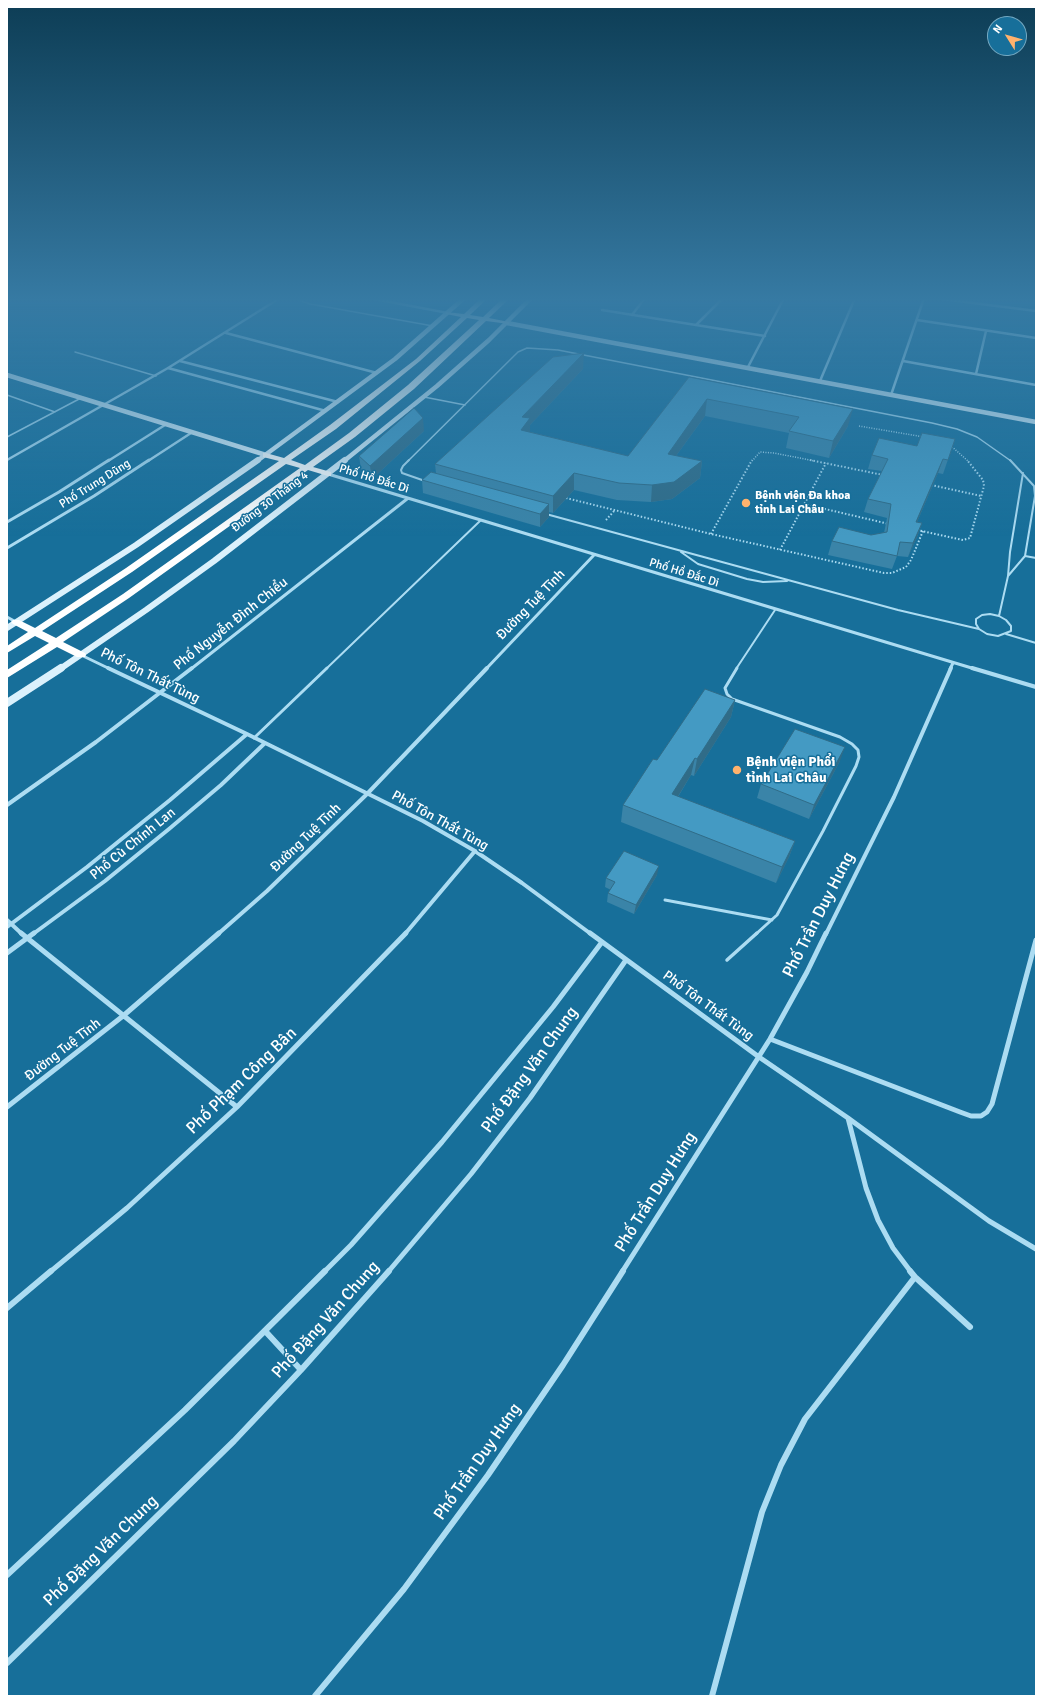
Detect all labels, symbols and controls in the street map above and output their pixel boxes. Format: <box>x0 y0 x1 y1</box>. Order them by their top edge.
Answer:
north arrow <box>987 16 1027 56</box>
text: N <box>990 22 1005 36</box>
street label: Phố Trung Dũng <box>57 456 133 512</box>
street label: Phố Hồ Đắc Di <box>337 462 411 496</box>
street label: Đường 30 Tháng 4 <box>229 468 311 536</box>
place label: Bệnh viện Đa khoa tỉnh Lai Châu <box>755 489 850 517</box>
marker: Bệnh viện Đa khoa tỉnh Lai Châu <box>740 497 752 509</box>
street label: Phố Hồ Đắc Di <box>647 556 721 590</box>
street label: Đường Tuệ Tĩnh <box>493 566 569 644</box>
street label: Phố Nguyễn Đình Chiểu <box>170 574 292 674</box>
street label: Phố Tôn Thất Tùng <box>98 645 202 707</box>
place label: Bệnh viện Phổi tỉnh Lai Châu <box>746 754 835 786</box>
marker: Bệnh viện Phổi tỉnh Lai Châu <box>731 764 743 776</box>
street label: Phố Tôn Thất Tùng <box>389 787 491 855</box>
street label: Đường Tuệ Tĩnh <box>267 800 345 876</box>
street label: Phố Cù Chính Lan <box>87 804 179 884</box>
street label: Phố Trần Duy Hưng <box>779 849 859 981</box>
street label: Phố Tôn Thất Tùng <box>659 967 757 1045</box>
street label: Phố Đặng Văn Chung <box>477 1003 583 1137</box>
street label: Đường Tuệ Tĩnh <box>22 1015 104 1085</box>
street label: Phố Phạm Công Bân <box>183 1023 301 1139</box>
street label: Phố Trần Duy Hưng <box>611 1128 701 1256</box>
street label: Phố Đặng Văn Chung <box>268 1257 384 1383</box>
street label: Phố Trần Duy Hưng <box>430 1400 526 1524</box>
street label: Phố Đặng Văn Chung <box>40 1491 162 1611</box>

